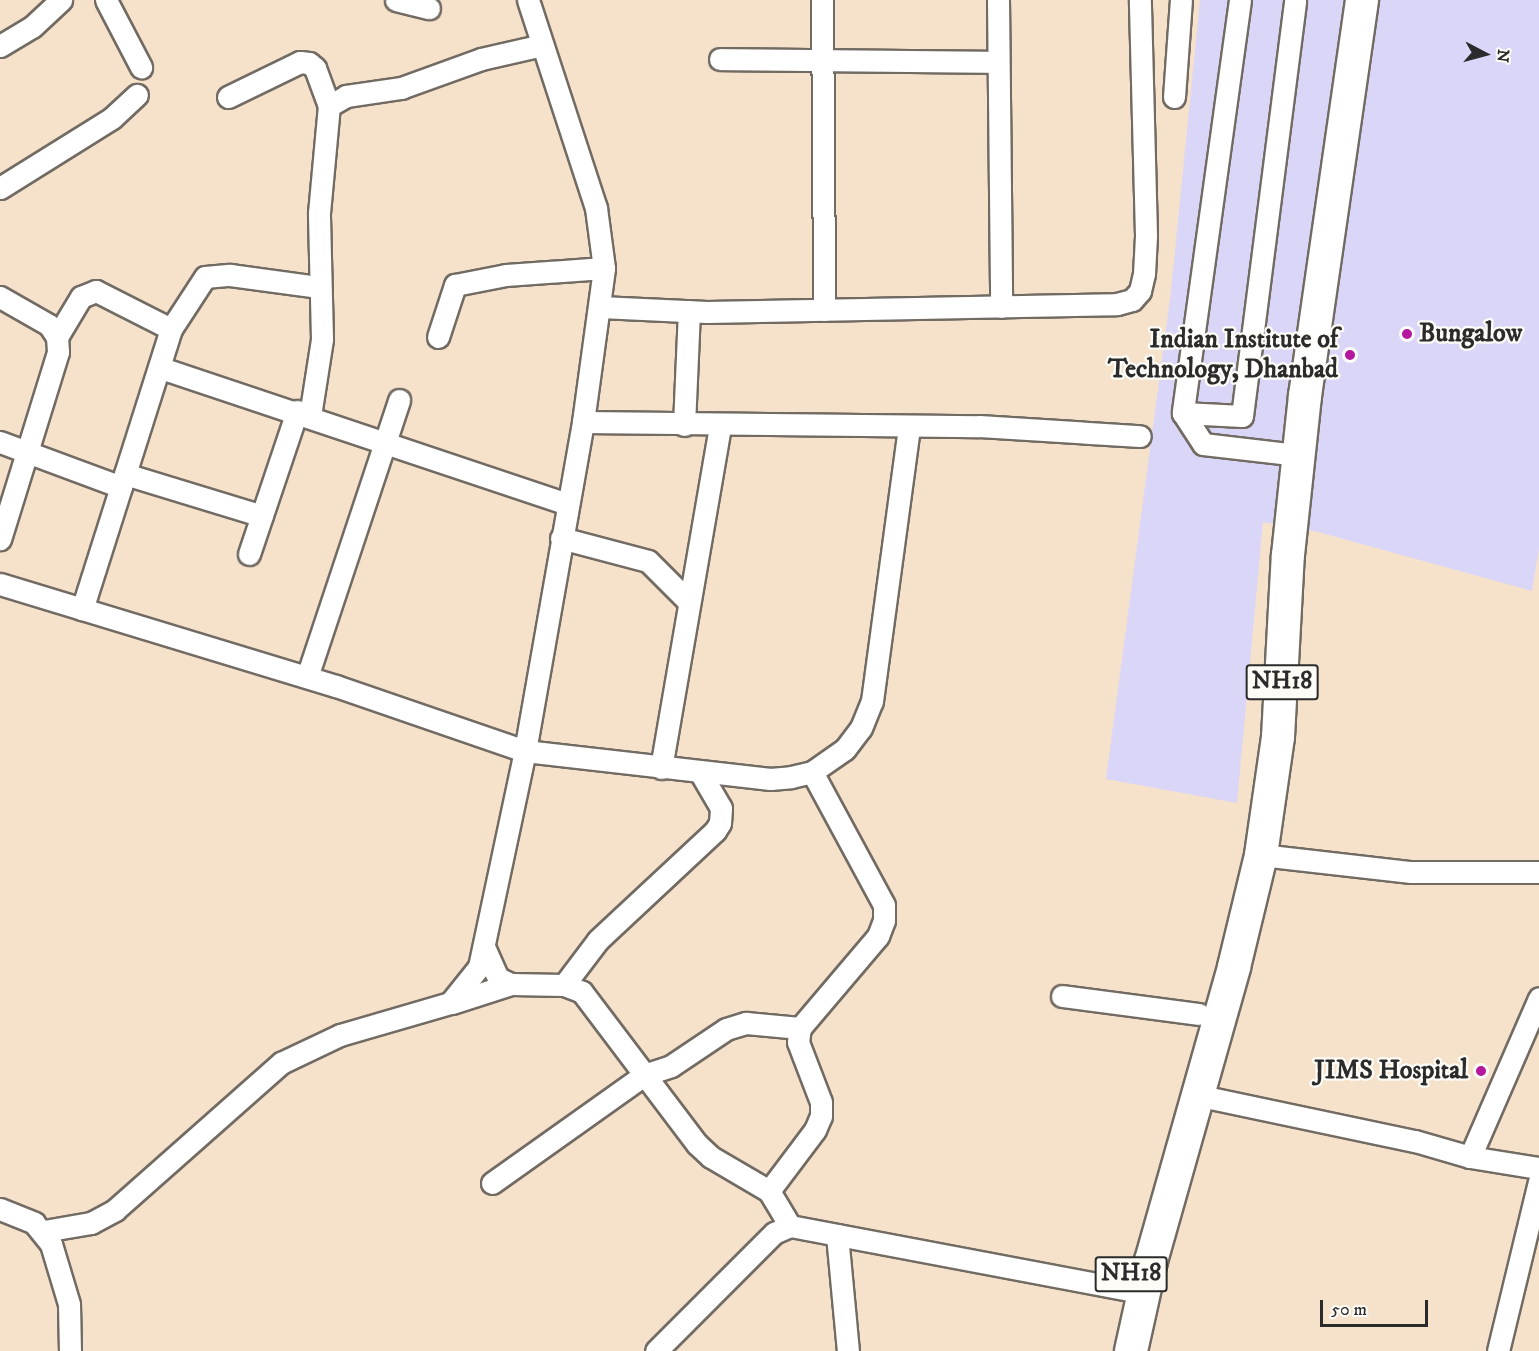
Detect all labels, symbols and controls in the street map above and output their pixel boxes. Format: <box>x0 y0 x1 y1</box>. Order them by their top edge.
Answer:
north arrow <box>1455 24 1515 84</box>
text: N <box>1492 48 1514 63</box>
place label: Bungalow <box>1419 318 1522 350</box>
place label: Indian Institute of Technology, Dhanbad <box>1108 324 1338 386</box>
marker: Bungalow <box>1400 327 1414 341</box>
marker: Indian Institute of Technology, Dhanbad <box>1343 348 1357 362</box>
road number: NH18 <box>1244 661 1320 703</box>
place label: JIMS Hospital <box>1314 1055 1468 1087</box>
marker: JIMS Hospital <box>1472 1062 1490 1080</box>
road number: NH18 <box>1094 1253 1168 1295</box>
scale bar <box>1323 1288 1431 1326</box>
text: 50 m <box>1331 1299 1367 1321</box>

